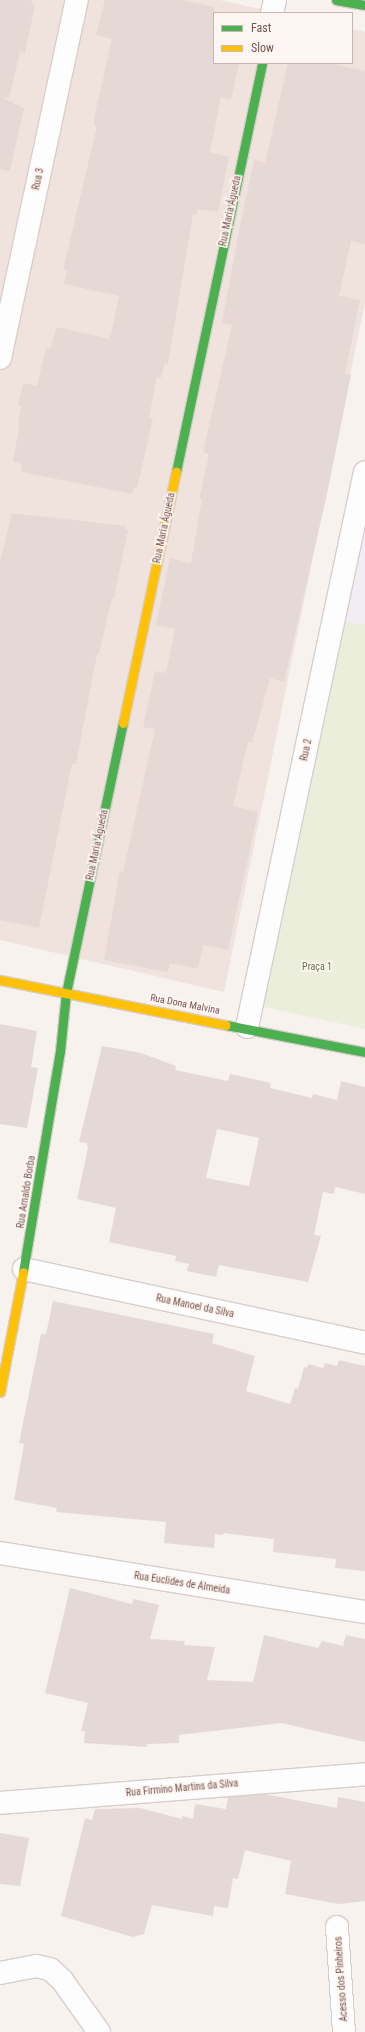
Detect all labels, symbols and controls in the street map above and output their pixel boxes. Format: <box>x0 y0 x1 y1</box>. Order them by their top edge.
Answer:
legend <box>213 12 353 64</box>
text: Fast <box>251 21 271 35</box>
text: Slow <box>251 41 274 55</box>
street label: Rua 3 <box>30 167 46 191</box>
street label: Rua Maria Águeda <box>217 175 243 247</box>
street label: Rua Maria Águeda <box>151 492 177 564</box>
street label: Rua 2 <box>298 738 314 762</box>
street label: Rua Maria Águeda <box>84 809 110 881</box>
park label: Praça 1 <box>302 961 332 973</box>
street label: Rua Dona Malvina <box>149 991 221 1017</box>
street label: Rua Arnaldo Borba <box>14 1155 38 1229</box>
street label: Rua Manoel da Silva <box>155 1292 235 1320</box>
street label: Rua Euclides de Almeida <box>133 1569 231 1597</box>
street label: Rua Firmino Martins da Silva <box>125 1777 239 1799</box>
street label: Acesso dos Pinheiros <box>332 1936 350 2022</box>

